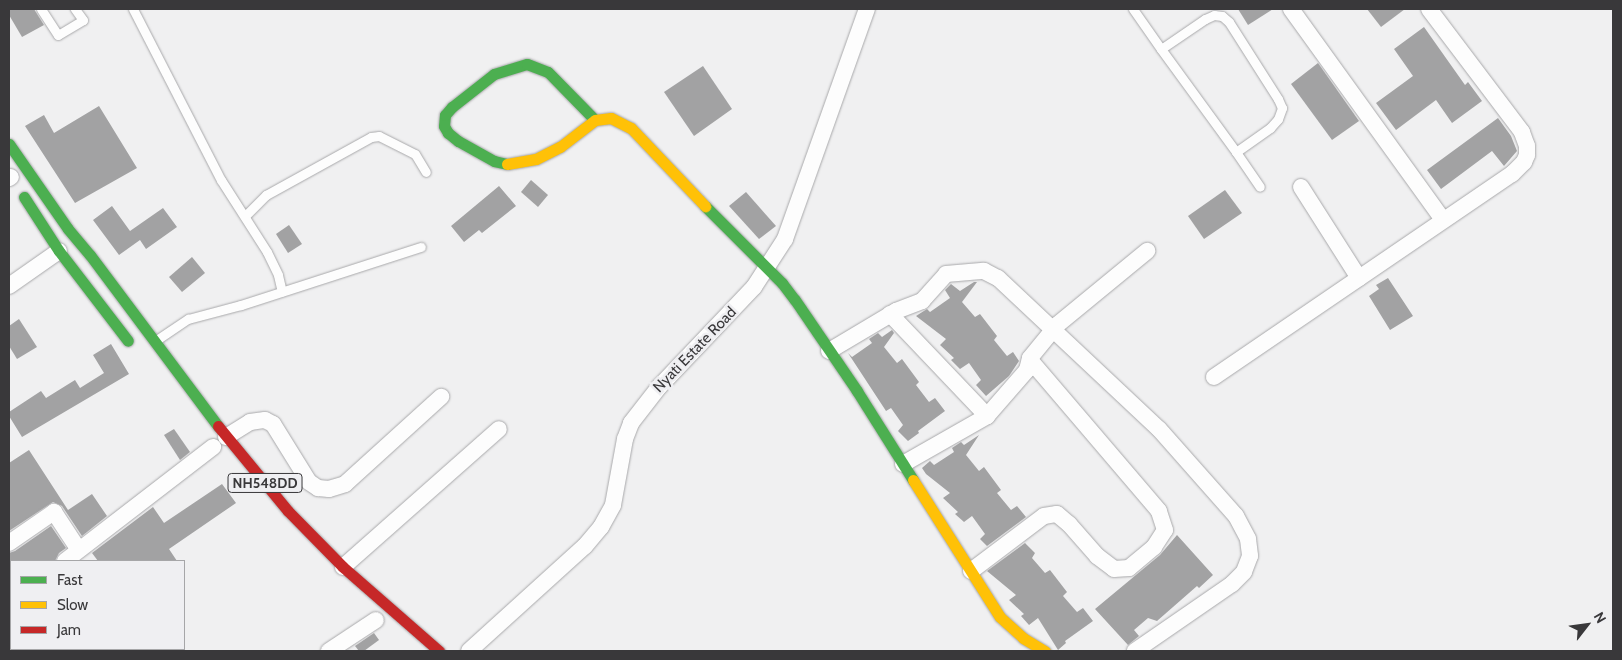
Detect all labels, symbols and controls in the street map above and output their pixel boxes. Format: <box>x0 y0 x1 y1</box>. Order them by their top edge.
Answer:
street label: Nyati Estate Road <box>650 304 740 396</box>
road number: NH548DD <box>228 472 302 494</box>
legend <box>10 560 185 650</box>
text: Fast <box>57 571 82 589</box>
text: Slow <box>57 596 88 614</box>
north arrow <box>1562 600 1612 650</box>
text: N <box>1590 609 1610 626</box>
text: Jam <box>57 621 81 639</box>

